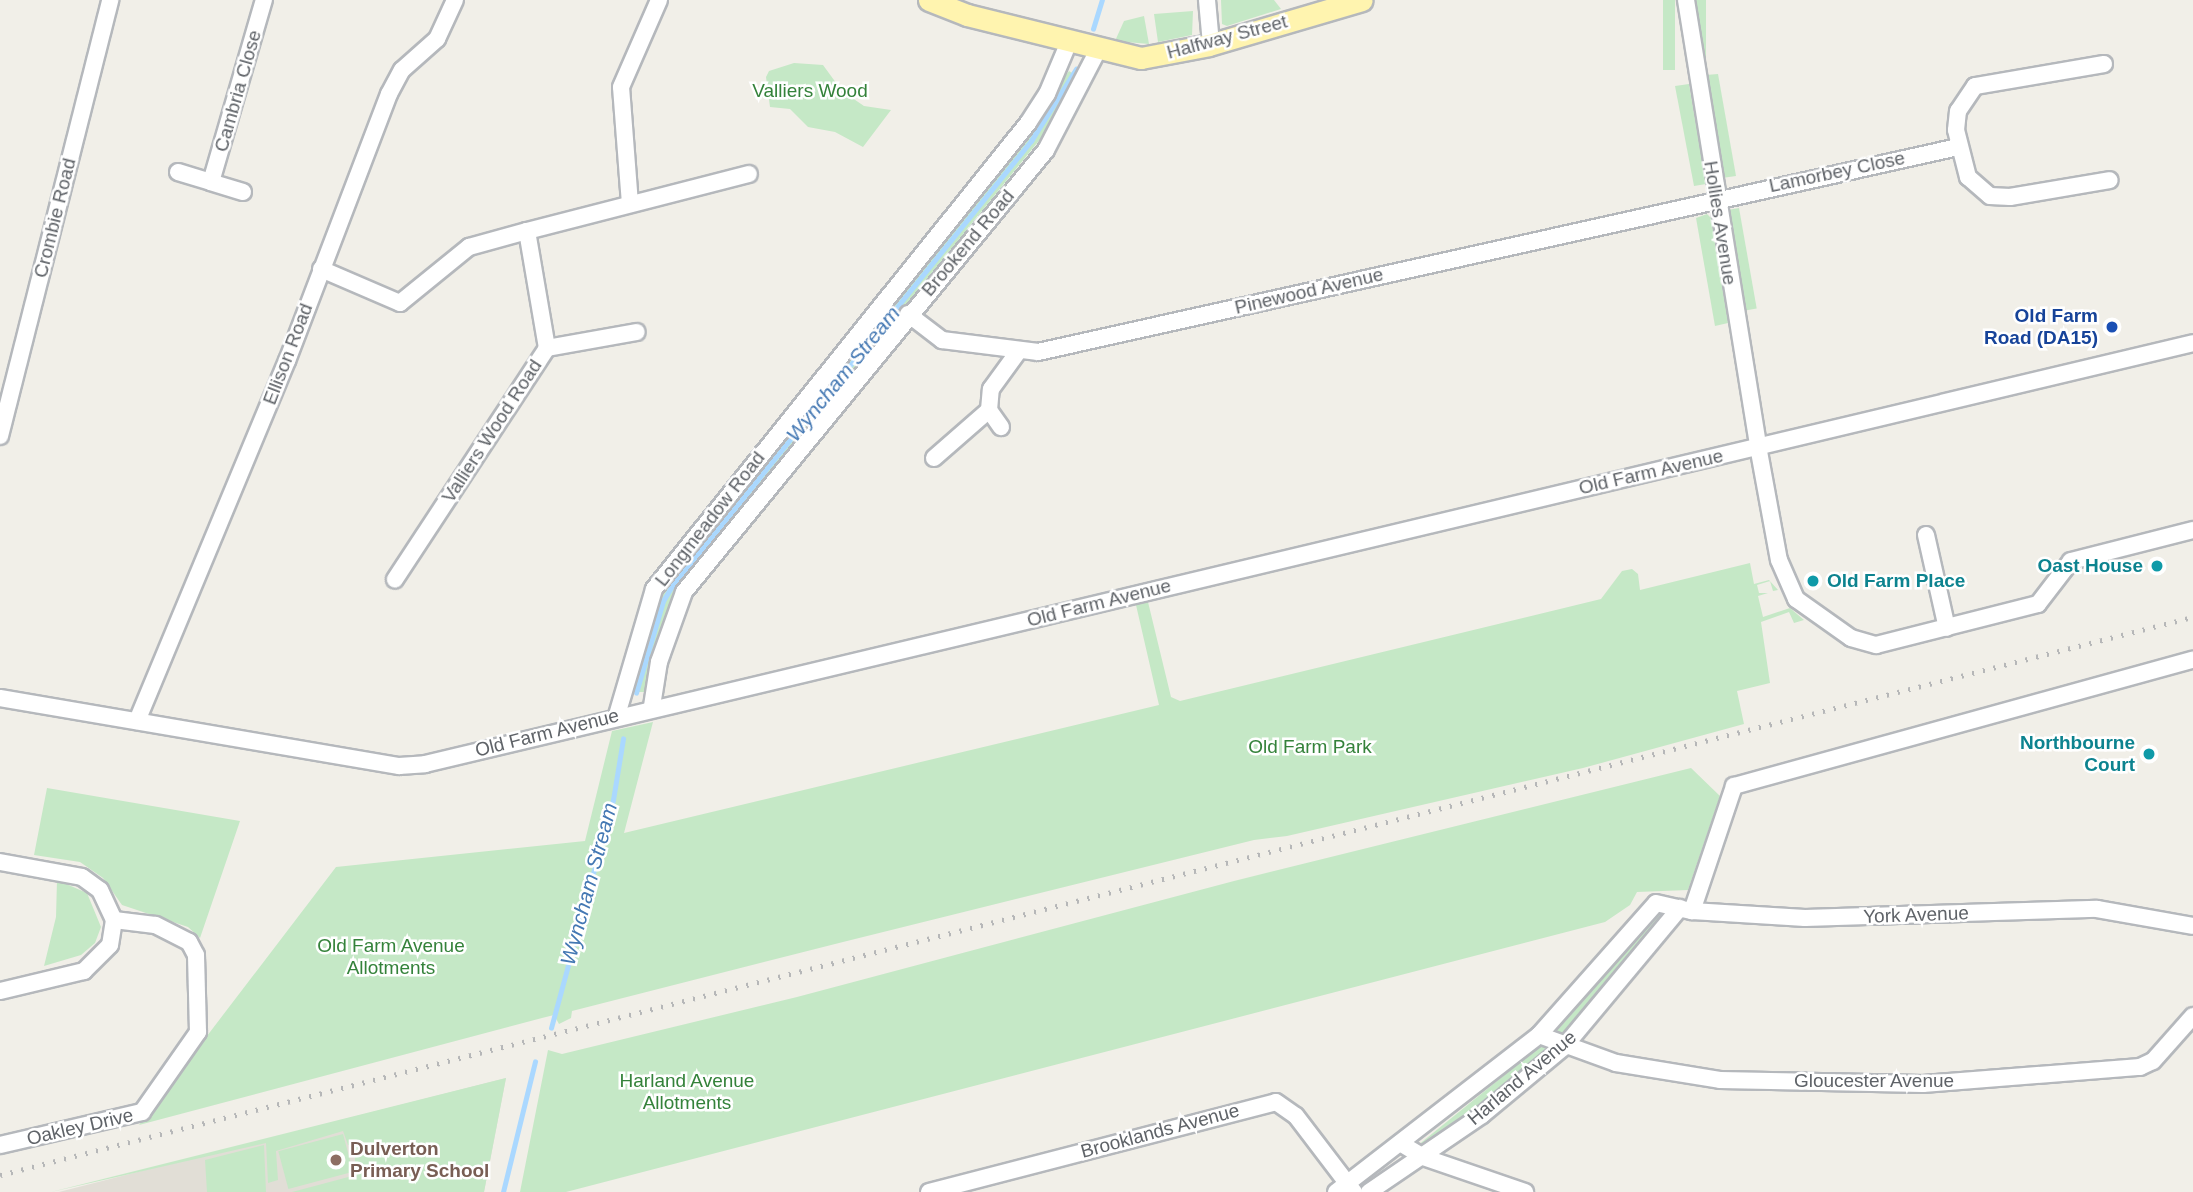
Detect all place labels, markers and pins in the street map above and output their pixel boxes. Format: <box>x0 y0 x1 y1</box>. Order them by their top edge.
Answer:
place label: Old Farm Road (DA15) <box>1984 305 2098 349</box>
marker: Old Farm Road (DA15) <box>2104 319 2120 335</box>
place label: Oast House <box>2037 555 2143 577</box>
marker: Oast House <box>2149 558 2165 574</box>
place label: Old Farm Place <box>1827 570 1965 592</box>
marker: Old Farm Place <box>1805 573 1821 589</box>
place label: Northbourne Court <box>2020 732 2135 776</box>
marker: Northbourne Court <box>2141 746 2157 762</box>
place label: Dulverton Primary School <box>350 1138 489 1182</box>
marker: Dulverton Primary School <box>328 1152 344 1168</box>

